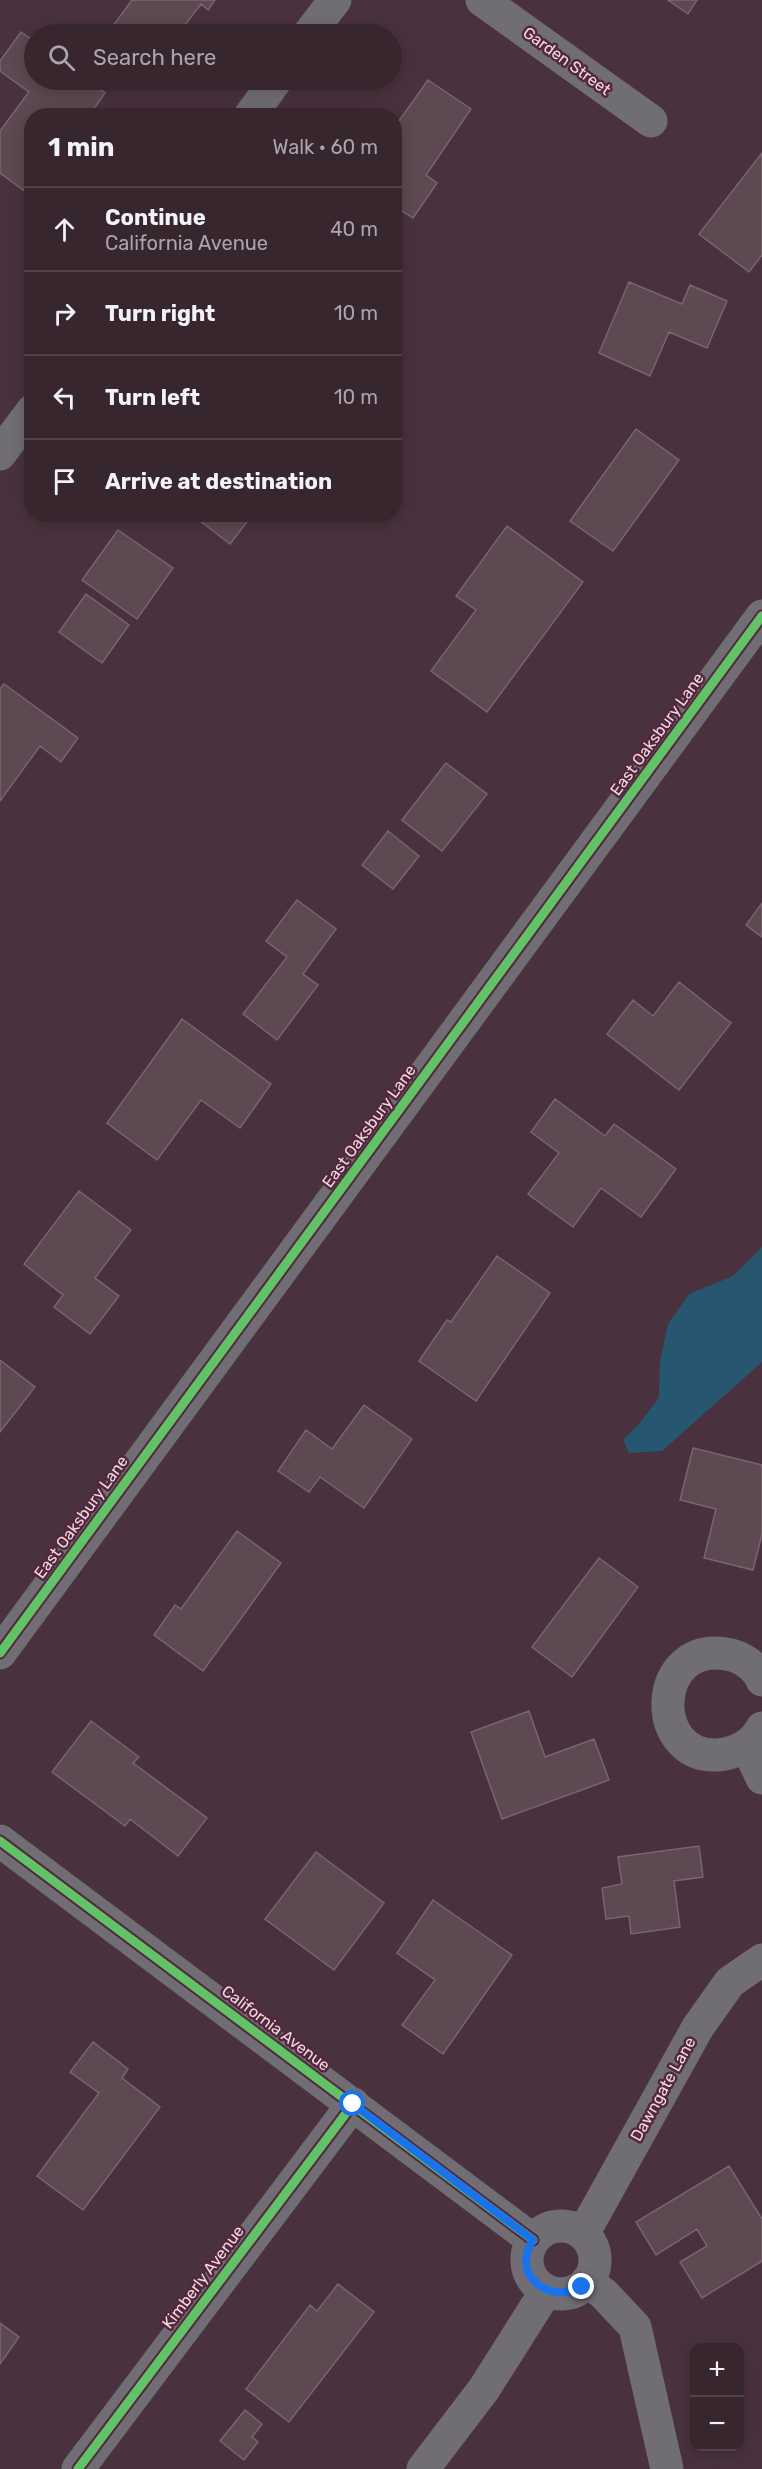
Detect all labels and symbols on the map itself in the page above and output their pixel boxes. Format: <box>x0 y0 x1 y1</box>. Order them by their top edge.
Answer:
street label: Garden Street <box>519 23 615 99</box>
street label: East Oaksbury Lane <box>606 669 708 799</box>
street label: East Oaksbury Lane <box>318 1061 420 1191</box>
street label: East Oaksbury Lane <box>30 1452 132 1582</box>
street label: California Avenue <box>218 1981 334 2075</box>
street label: Dawngate Lane <box>627 2034 700 2144</box>
route start <box>339 2090 365 2116</box>
street label: Kimberly Avenue <box>158 2222 248 2332</box>
route end <box>568 2273 594 2299</box>

